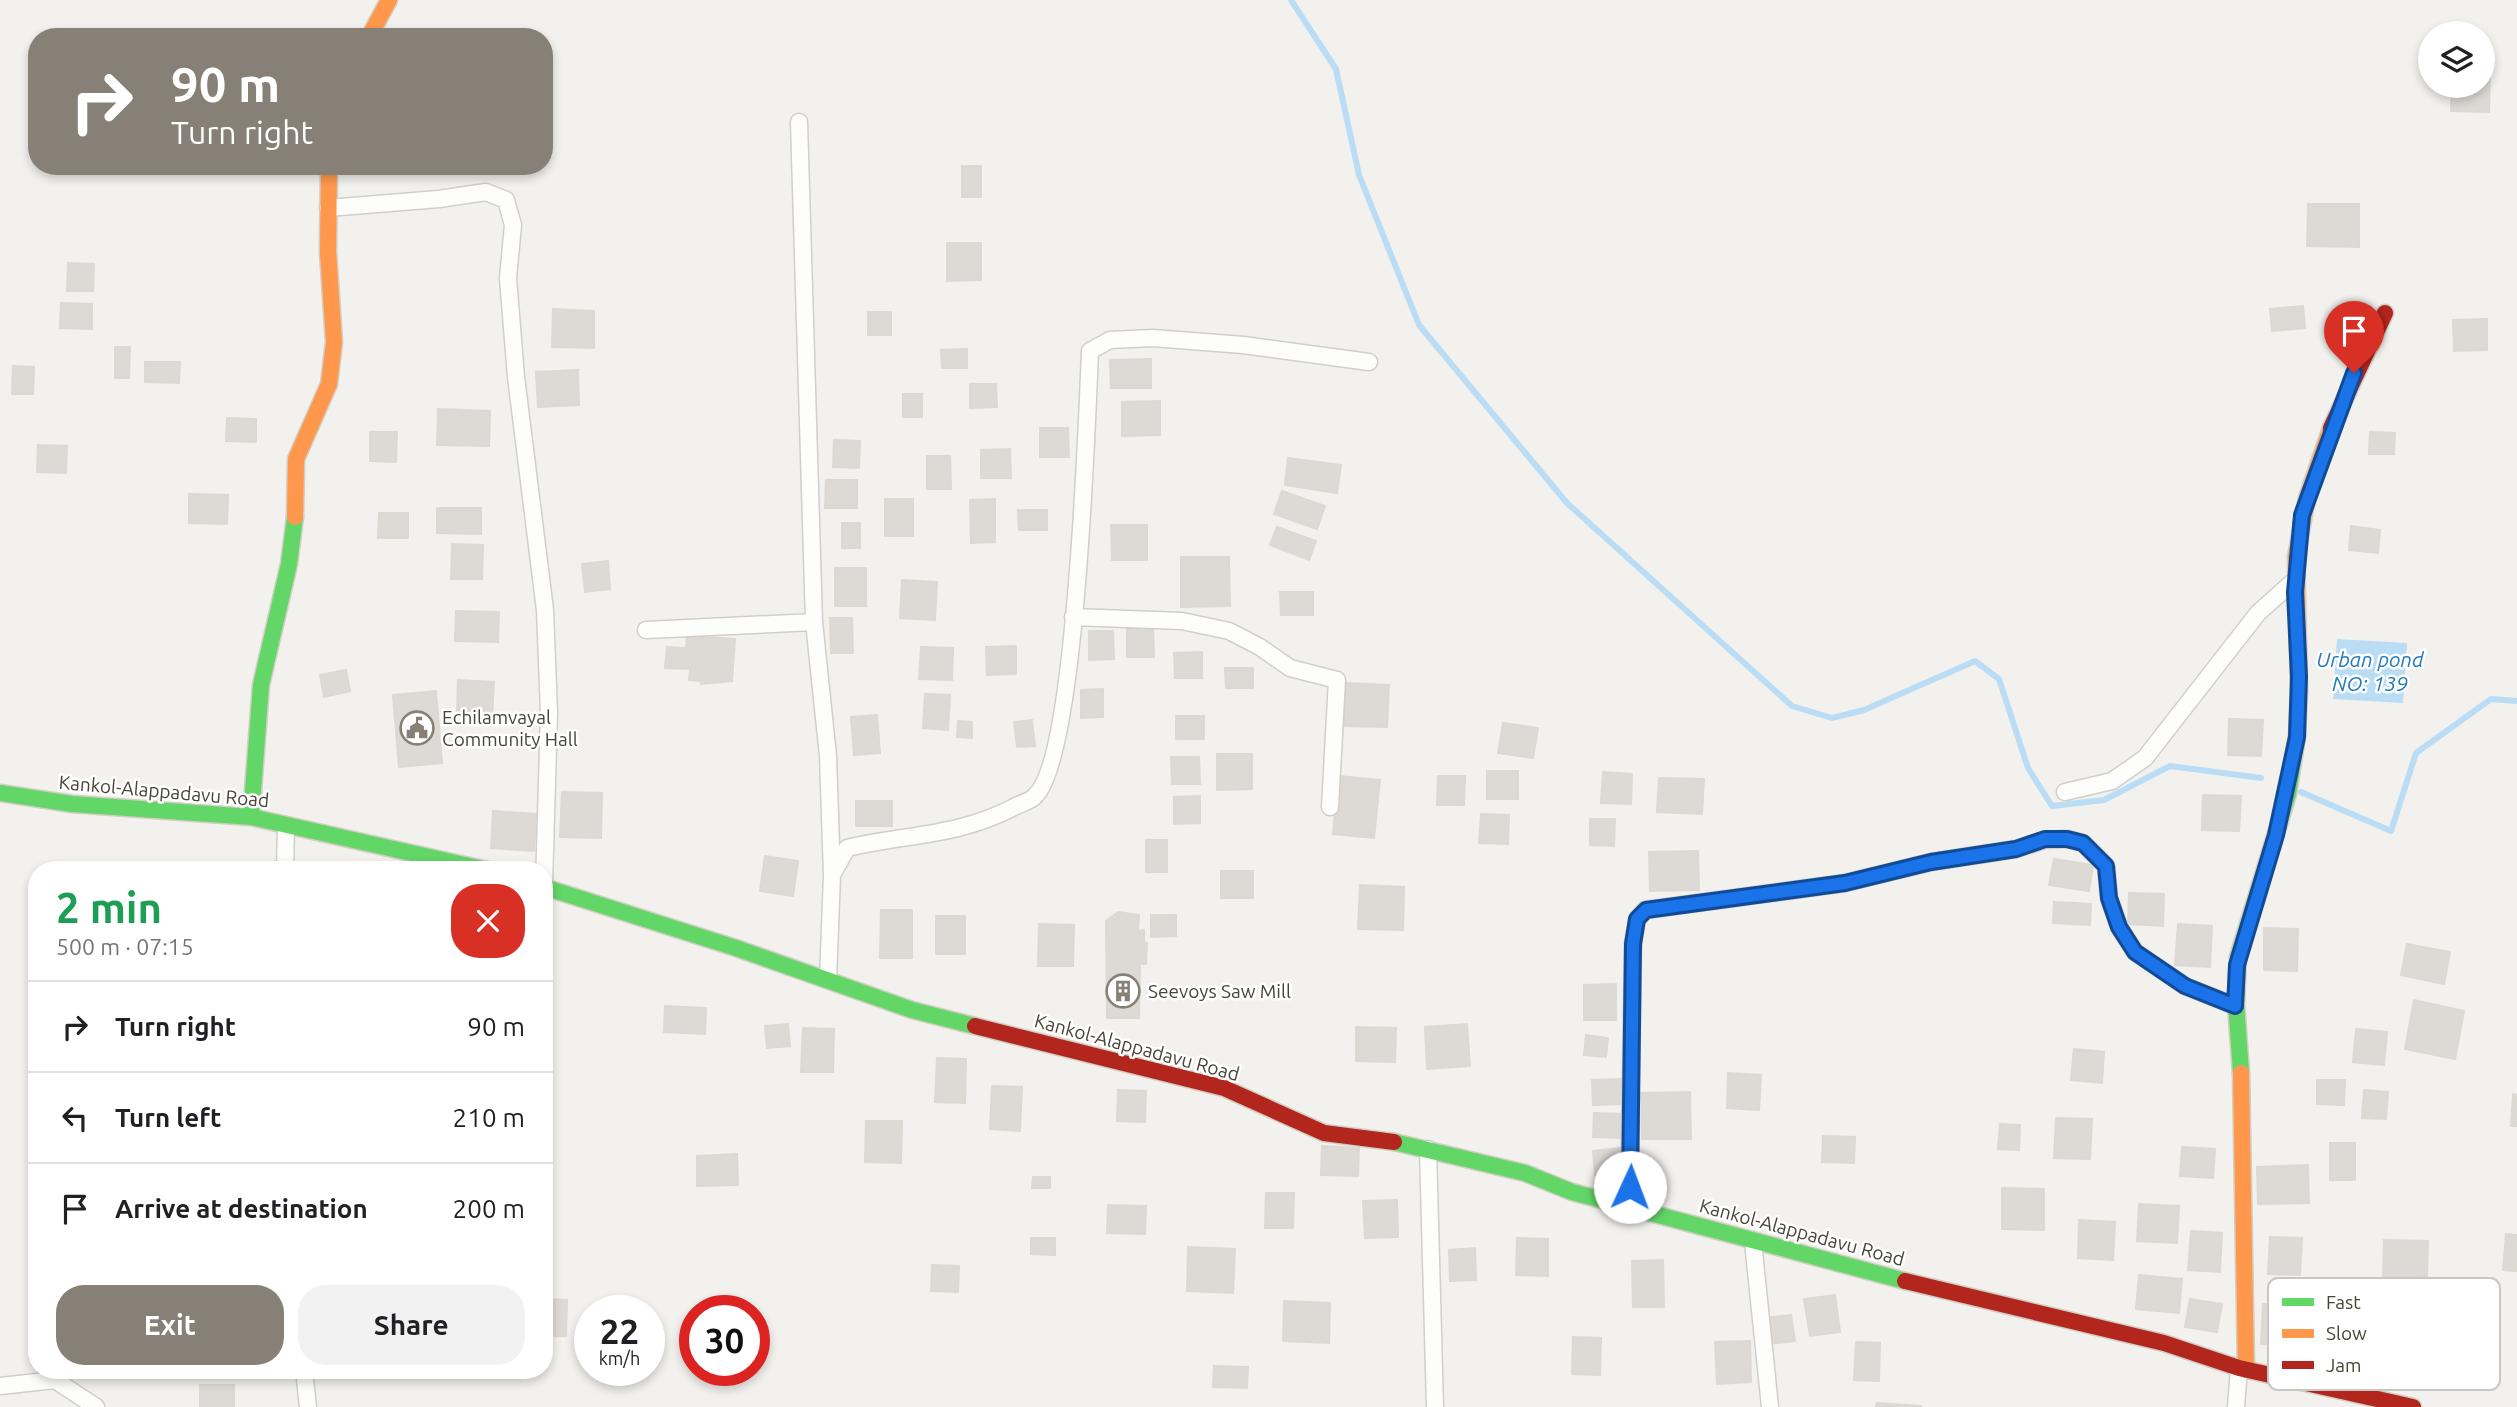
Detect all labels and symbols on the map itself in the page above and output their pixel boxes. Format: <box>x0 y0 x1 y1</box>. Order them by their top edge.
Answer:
pin <box>2324 301 2384 373</box>
water label: Urban pond NO: 139 <box>2316 647 2425 695</box>
place label: Echilamvayal Community Hall <box>442 706 578 750</box>
public building icon: Echilamvayal Community Hall <box>398 709 436 747</box>
street label: Kankol-Alappadavu Road <box>58 771 270 811</box>
building icon: Seevoys Saw Mill <box>1104 972 1142 1010</box>
place label: Seevoys Saw Mill <box>1148 980 1291 1002</box>
street label: Kankol-Alappadavu Road <box>1032 1009 1242 1085</box>
position arrow <box>1593 1150 1667 1224</box>
street label: Kankol-Alappadavu Road <box>1697 1194 1907 1270</box>
legend <box>2268 1278 2500 1390</box>
text: Fast <box>2326 1291 2361 1313</box>
speed limit sign: 30 <box>679 1295 770 1386</box>
text: Slow <box>2326 1322 2367 1344</box>
text: Jam <box>2326 1354 2362 1376</box>

